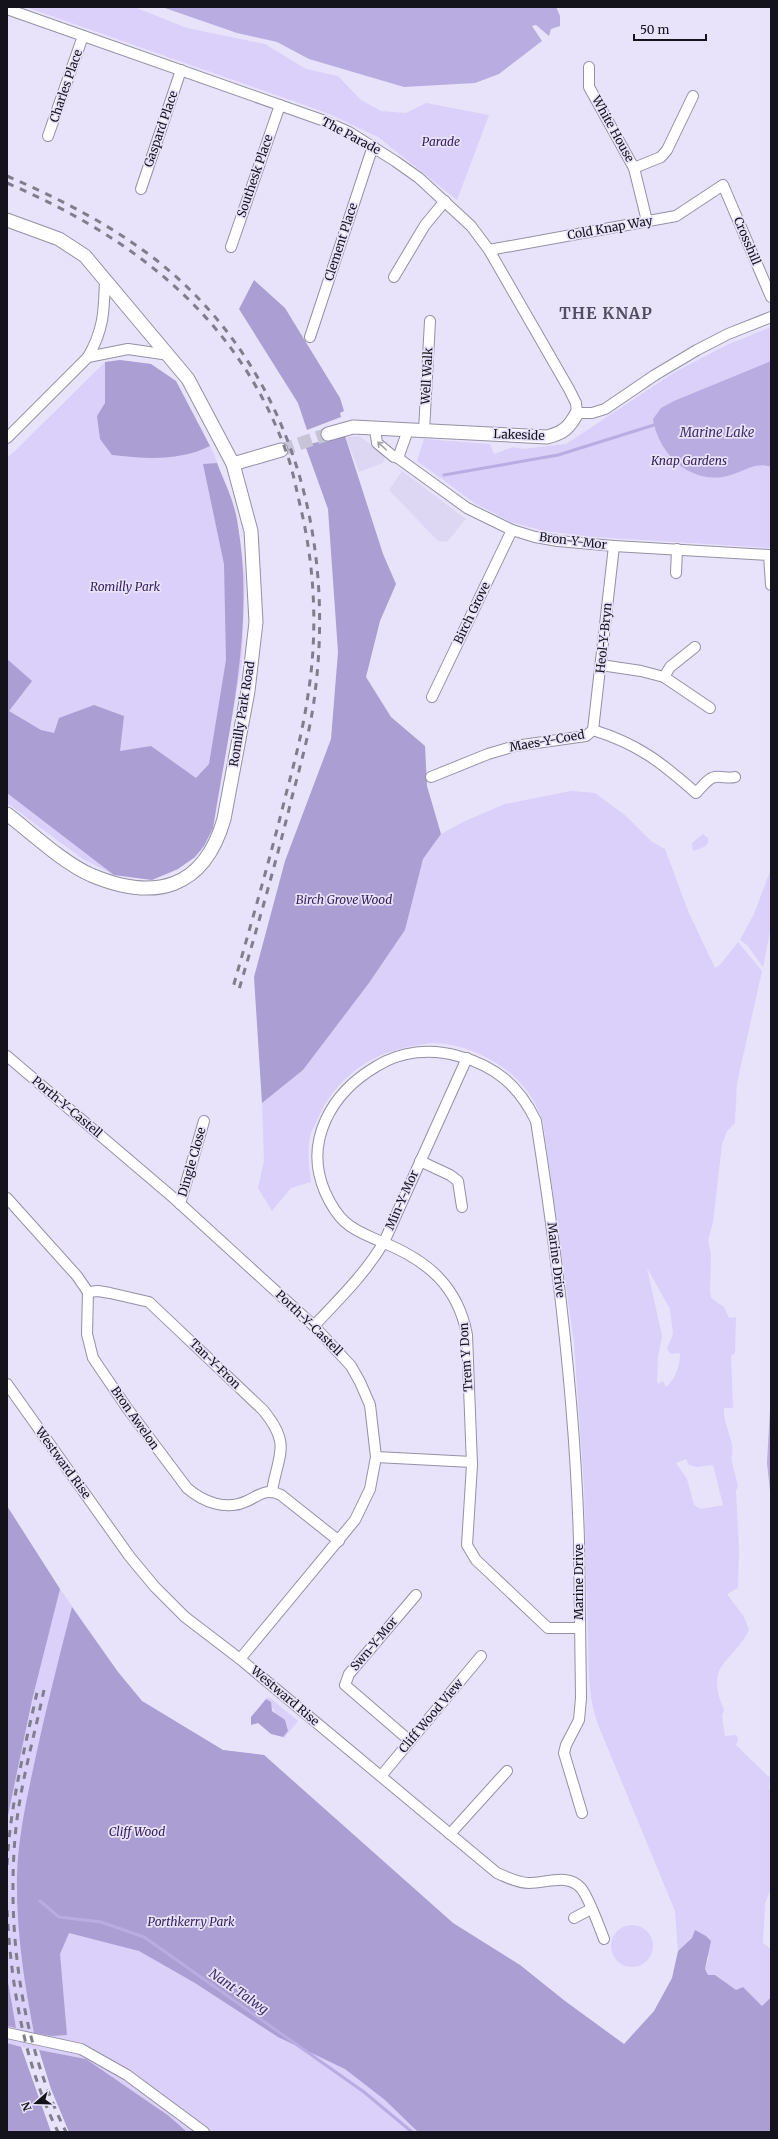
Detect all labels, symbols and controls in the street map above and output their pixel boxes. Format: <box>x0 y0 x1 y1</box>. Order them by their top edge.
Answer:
scale bar <box>634 16 706 42</box>
text: 50 m <box>640 22 669 37</box>
street label: Charles Place <box>46 47 85 124</box>
street label: Gaspard Place <box>140 89 181 169</box>
street label: White House <box>589 92 638 165</box>
street label: The Parade <box>319 114 383 157</box>
street label: Southesk Place <box>233 132 276 219</box>
park label: Parade <box>422 134 460 149</box>
street label: Clement Place <box>321 201 360 283</box>
street label: Cold Knap Way <box>566 213 654 242</box>
street label: Crosshill <box>731 215 764 267</box>
district label: THE KNAP <box>559 303 653 323</box>
street label: Well Walk <box>417 347 436 406</box>
water label: Marine Lake <box>679 424 755 441</box>
street label: Lakeside <box>493 426 545 443</box>
one-way arrow <box>377 442 387 451</box>
park label: Knap Gardens <box>650 453 727 468</box>
street label: Bron-Y-Mor <box>538 529 608 552</box>
park label: Romilly Park <box>90 579 160 594</box>
street label: Birch Grove <box>450 579 493 646</box>
street label: Heol-Y-Bryn <box>592 602 615 674</box>
street label: Romilly Park Road <box>226 660 257 768</box>
street label: Maes-Y-Coed <box>508 727 586 754</box>
park label: Birch Grove Wood <box>296 892 392 907</box>
street label: Porth-Y-Castell <box>29 1073 106 1141</box>
street label: Dingle Close <box>174 1125 209 1198</box>
street label: Min-Y-Mor <box>382 1167 422 1232</box>
street label: Marine Drive <box>544 1221 569 1298</box>
street label: Porth-Y-Castell <box>273 1287 346 1359</box>
street label: Trem Y Don <box>456 1322 475 1392</box>
street label: Tan-Y-Fron <box>187 1335 244 1392</box>
street label: Bron Awelon <box>108 1383 163 1452</box>
street label: Westward Rise <box>32 1423 94 1501</box>
street label: Marine Drive <box>571 1544 586 1620</box>
street label: Swn-Y-Mor <box>347 1613 401 1674</box>
street label: Westward Rise <box>247 1662 323 1729</box>
street label: Cliff Wood View <box>395 1675 466 1756</box>
park label: Cliff Wood <box>109 1824 165 1839</box>
park label: Porthkerry Park <box>147 1914 235 1929</box>
water label: Nant Talwg <box>206 1965 272 2018</box>
north arrow <box>16 2083 56 2123</box>
text: N <box>18 2100 35 2113</box>

